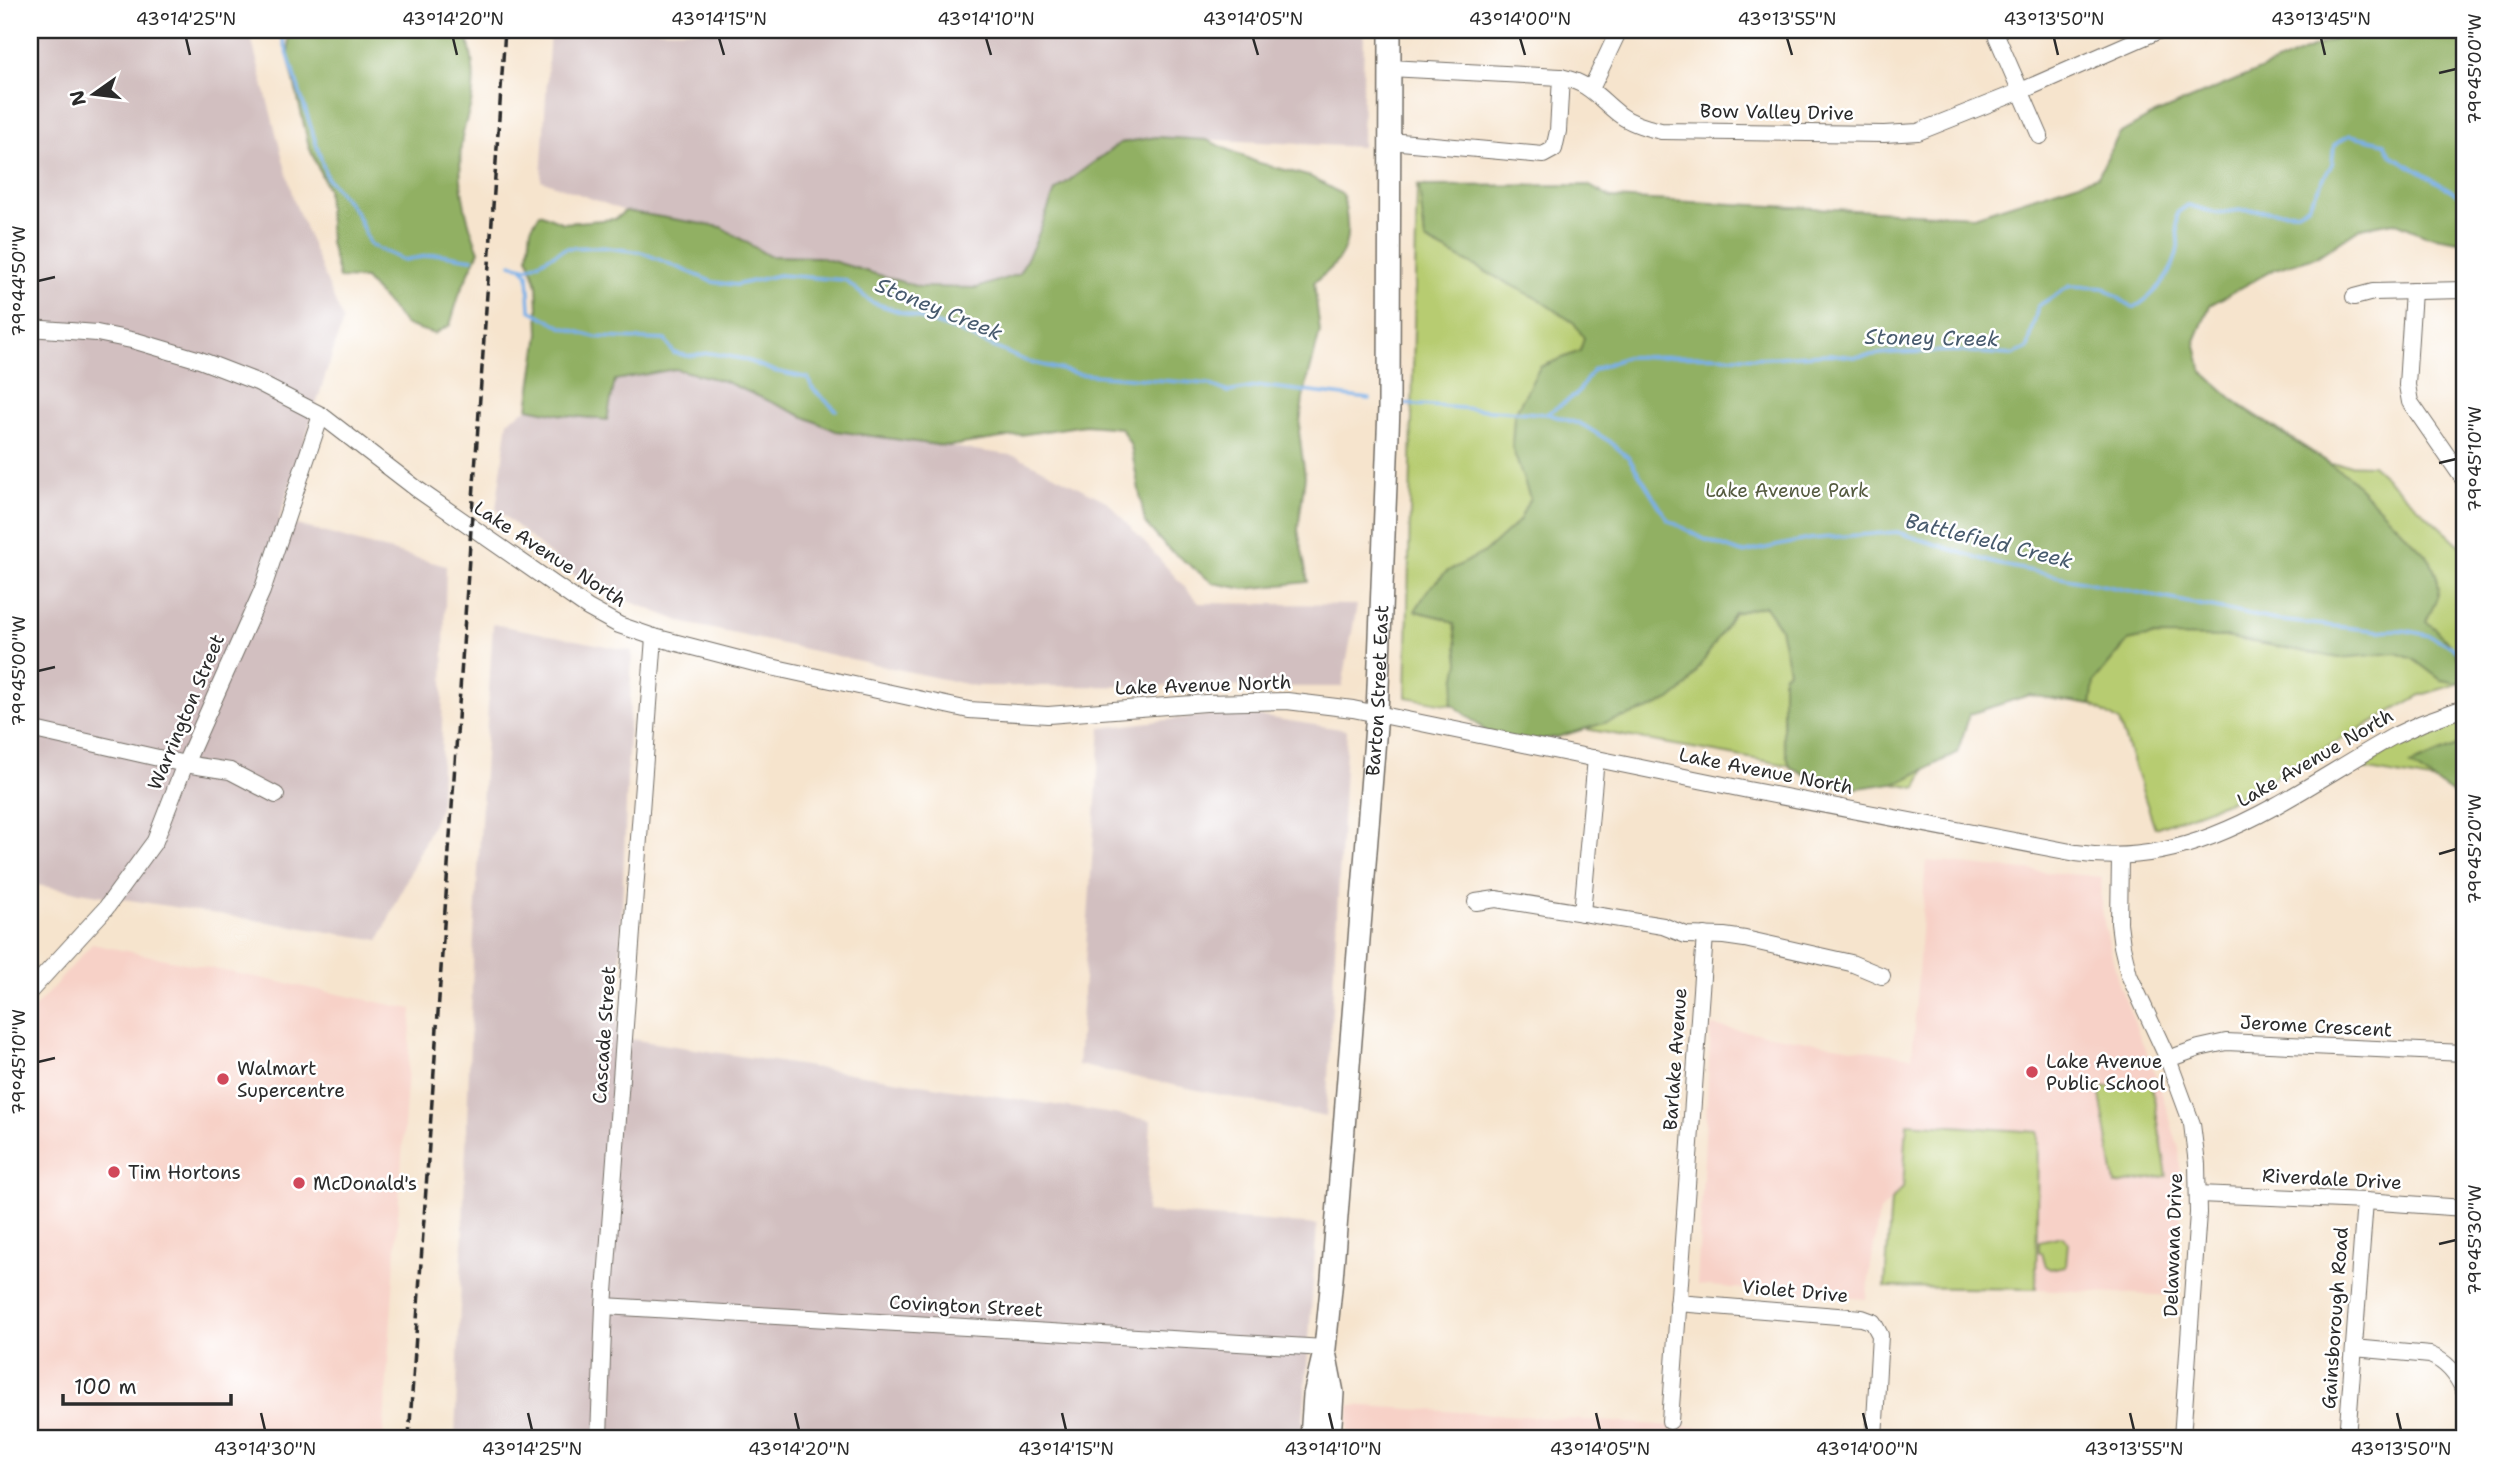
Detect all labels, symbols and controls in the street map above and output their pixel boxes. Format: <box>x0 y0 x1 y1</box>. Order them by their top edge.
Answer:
text: 43°14'25"N <box>136 7 236 31</box>
text: 43°14'20"N <box>402 7 504 31</box>
text: 43°14'15"N <box>671 7 767 31</box>
text: 43°14'10"N <box>937 7 1035 31</box>
text: 43°14'05"N <box>1203 7 1303 31</box>
text: 43°14'00"N <box>1469 7 1571 31</box>
text: 43°13'55"N <box>1738 7 1836 31</box>
text: 43°13'50"N <box>2003 7 2105 31</box>
text: 43°13'45"N <box>2271 7 2371 31</box>
text: 79°45'00"W <box>2463 14 2487 124</box>
north arrow <box>60 60 130 130</box>
text: N <box>64 88 92 108</box>
street label: Bow Valley Drive <box>1700 98 1854 126</box>
text: 79°44'50"W <box>7 225 31 337</box>
water label: Stoney Creek <box>871 271 1007 347</box>
water label: Stoney Creek <box>1864 323 2000 353</box>
text: 79°45'10"W <box>2463 406 2487 512</box>
park label: Lake Avenue Park <box>1705 478 1869 503</box>
street label: Lake Avenue North <box>469 495 631 613</box>
water label: Battlefield Creek <box>1902 507 2076 575</box>
street label: Barton Street East <box>1360 604 1394 777</box>
text: 79°45'00"W <box>7 616 31 726</box>
street label: Warrington Street <box>142 630 230 794</box>
street label: Lake Avenue North <box>1114 669 1292 701</box>
street label: Lake Avenue North <box>2232 703 2398 813</box>
street label: Lake Avenue North <box>1677 742 1855 800</box>
text: 79°45'20"W <box>2463 794 2487 904</box>
street label: Cascade Street <box>587 965 621 1105</box>
street label: Barlake Avenue <box>1658 987 1692 1131</box>
text: 79°45'10"W <box>7 1009 31 1115</box>
street label: Jerome Crescent <box>2239 1010 2393 1042</box>
place label: Lake Avenue Public School <box>2046 1049 2166 1096</box>
place label: Walmart Supercentre <box>237 1056 345 1103</box>
marker: Lake Avenue Public School <box>2024 1064 2040 1080</box>
marker: Walmart Supercentre <box>215 1071 231 1087</box>
place label: Tim Hortons <box>128 1160 241 1185</box>
street label: Riverdale Drive <box>2261 1163 2403 1195</box>
marker: Tim Hortons <box>106 1164 122 1180</box>
place label: McDonald's <box>313 1171 417 1196</box>
street label: Delawana Drive <box>2158 1172 2188 1318</box>
marker: McDonald's <box>291 1175 307 1191</box>
text: 79°45'30"W <box>2463 1185 2487 1295</box>
street label: Gainsborough Road <box>2316 1226 2354 1410</box>
street label: Violet Drive <box>1741 1274 1849 1308</box>
street label: Covington Street <box>889 1289 1043 1323</box>
scale bar <box>63 1363 231 1407</box>
text: 100 m <box>74 1373 137 1401</box>
text: 43°14'30"N <box>214 1437 316 1461</box>
text: 43°14'25"N <box>482 1437 582 1461</box>
text: 43°14'20"N <box>748 1437 850 1461</box>
text: 43°14'15"N <box>1018 1437 1114 1461</box>
text: 43°14'10"N <box>1284 1437 1382 1461</box>
text: 43°14'05"N <box>1550 1437 1650 1461</box>
text: 43°14'00"N <box>1816 1437 1918 1461</box>
text: 43°13'55"N <box>2085 1437 2183 1461</box>
text: 43°13'50"N <box>2350 1437 2452 1461</box>

